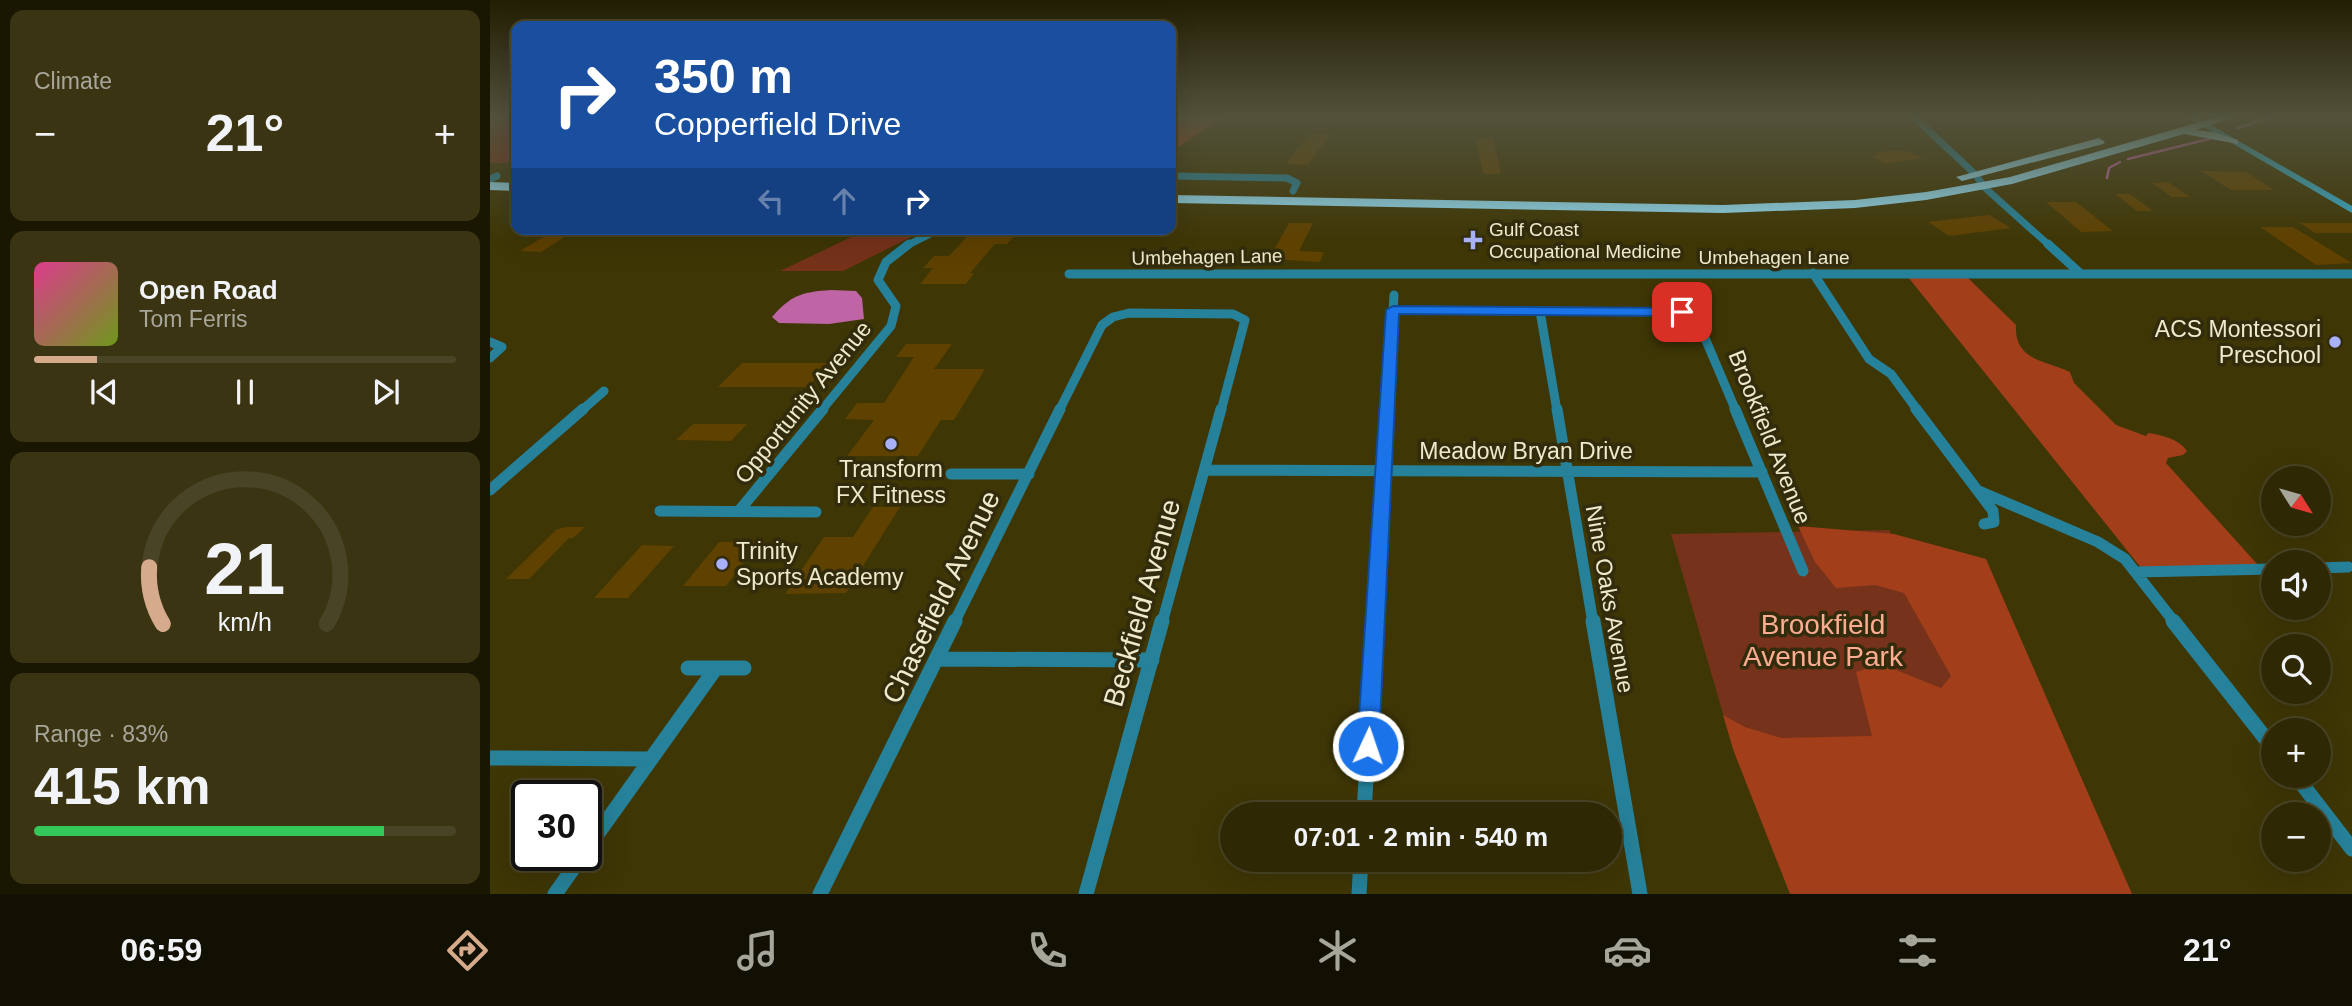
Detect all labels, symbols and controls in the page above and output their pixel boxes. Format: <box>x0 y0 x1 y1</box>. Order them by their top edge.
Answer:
icon: right <box>539 49 630 140</box>
text: 350 m <box>654 49 793 103</box>
text: Climate <box>34 68 112 94</box>
text: 21° <box>206 104 284 162</box>
text: Copperfield Drive <box>654 106 901 142</box>
text: − <box>34 113 56 155</box>
text: + <box>434 113 456 155</box>
icon: left <box>752 182 790 220</box>
icon: ahead <box>825 182 863 220</box>
icon: right <box>898 182 936 220</box>
place label: Gulf Coast Occupational Medicine <box>1489 219 1681 262</box>
marker: Gulf Coast Occupational Medicine <box>1463 230 1483 250</box>
street label: Umbehagen Lane <box>1131 245 1283 269</box>
street label: Umbehagen Lane <box>1698 247 1850 268</box>
text: Open Road <box>139 275 278 305</box>
pin <box>1652 282 1712 342</box>
icon: arrive <box>1663 293 1701 331</box>
text: Tom Ferris <box>139 306 248 332</box>
street label: Opportunity Avenue <box>729 315 877 489</box>
place label: ACS Montessori Preschool <box>2155 316 2321 368</box>
marker: ACS Montessori Preschool <box>2327 334 2343 350</box>
street label: Brookfield Avenue <box>1723 346 1817 528</box>
icon: previous <box>85 373 123 411</box>
icon: pause <box>226 373 264 411</box>
icon: next <box>367 373 405 411</box>
marker: Transform FX Fitness <box>883 436 899 452</box>
street label: Meadow Bryan Drive <box>1419 438 1633 464</box>
place label: Transform FX Fitness <box>836 456 946 508</box>
north arrow <box>2261 466 2331 536</box>
map controls <box>2261 466 2331 872</box>
street label: Chasefield Avenue <box>876 485 1006 709</box>
street label: Beckfield Avenue <box>1098 496 1186 710</box>
street label: Nine Oaks Avenue <box>1581 503 1639 695</box>
text: 21 <box>205 528 285 609</box>
place label: Trinity Sports Academy <box>736 538 904 590</box>
button: sound <box>2261 550 2331 620</box>
marker: Trinity Sports Academy <box>714 556 730 572</box>
text: km/h <box>218 607 272 635</box>
park label: Brookfield Avenue Park <box>1743 609 1904 672</box>
button: search <box>2261 634 2331 704</box>
position arrow <box>1331 709 1405 783</box>
button: + <box>2261 718 2331 788</box>
text: Range · 83% <box>34 721 168 747</box>
text: 415 km <box>34 757 210 815</box>
speed limit sign: 30 <box>511 780 602 871</box>
button: − <box>2261 802 2331 872</box>
text: 07:01 · 2 min · 540 m <box>1294 822 1548 852</box>
icon: directions <box>443 926 492 975</box>
icon: music <box>733 926 782 975</box>
icon: phone <box>1023 926 1072 975</box>
icon: climate <box>1313 926 1362 975</box>
icon: car <box>1603 926 1652 975</box>
icon: filters <box>1893 926 1942 975</box>
text: 06:59 <box>120 932 202 968</box>
text: 21° <box>2183 932 2232 968</box>

